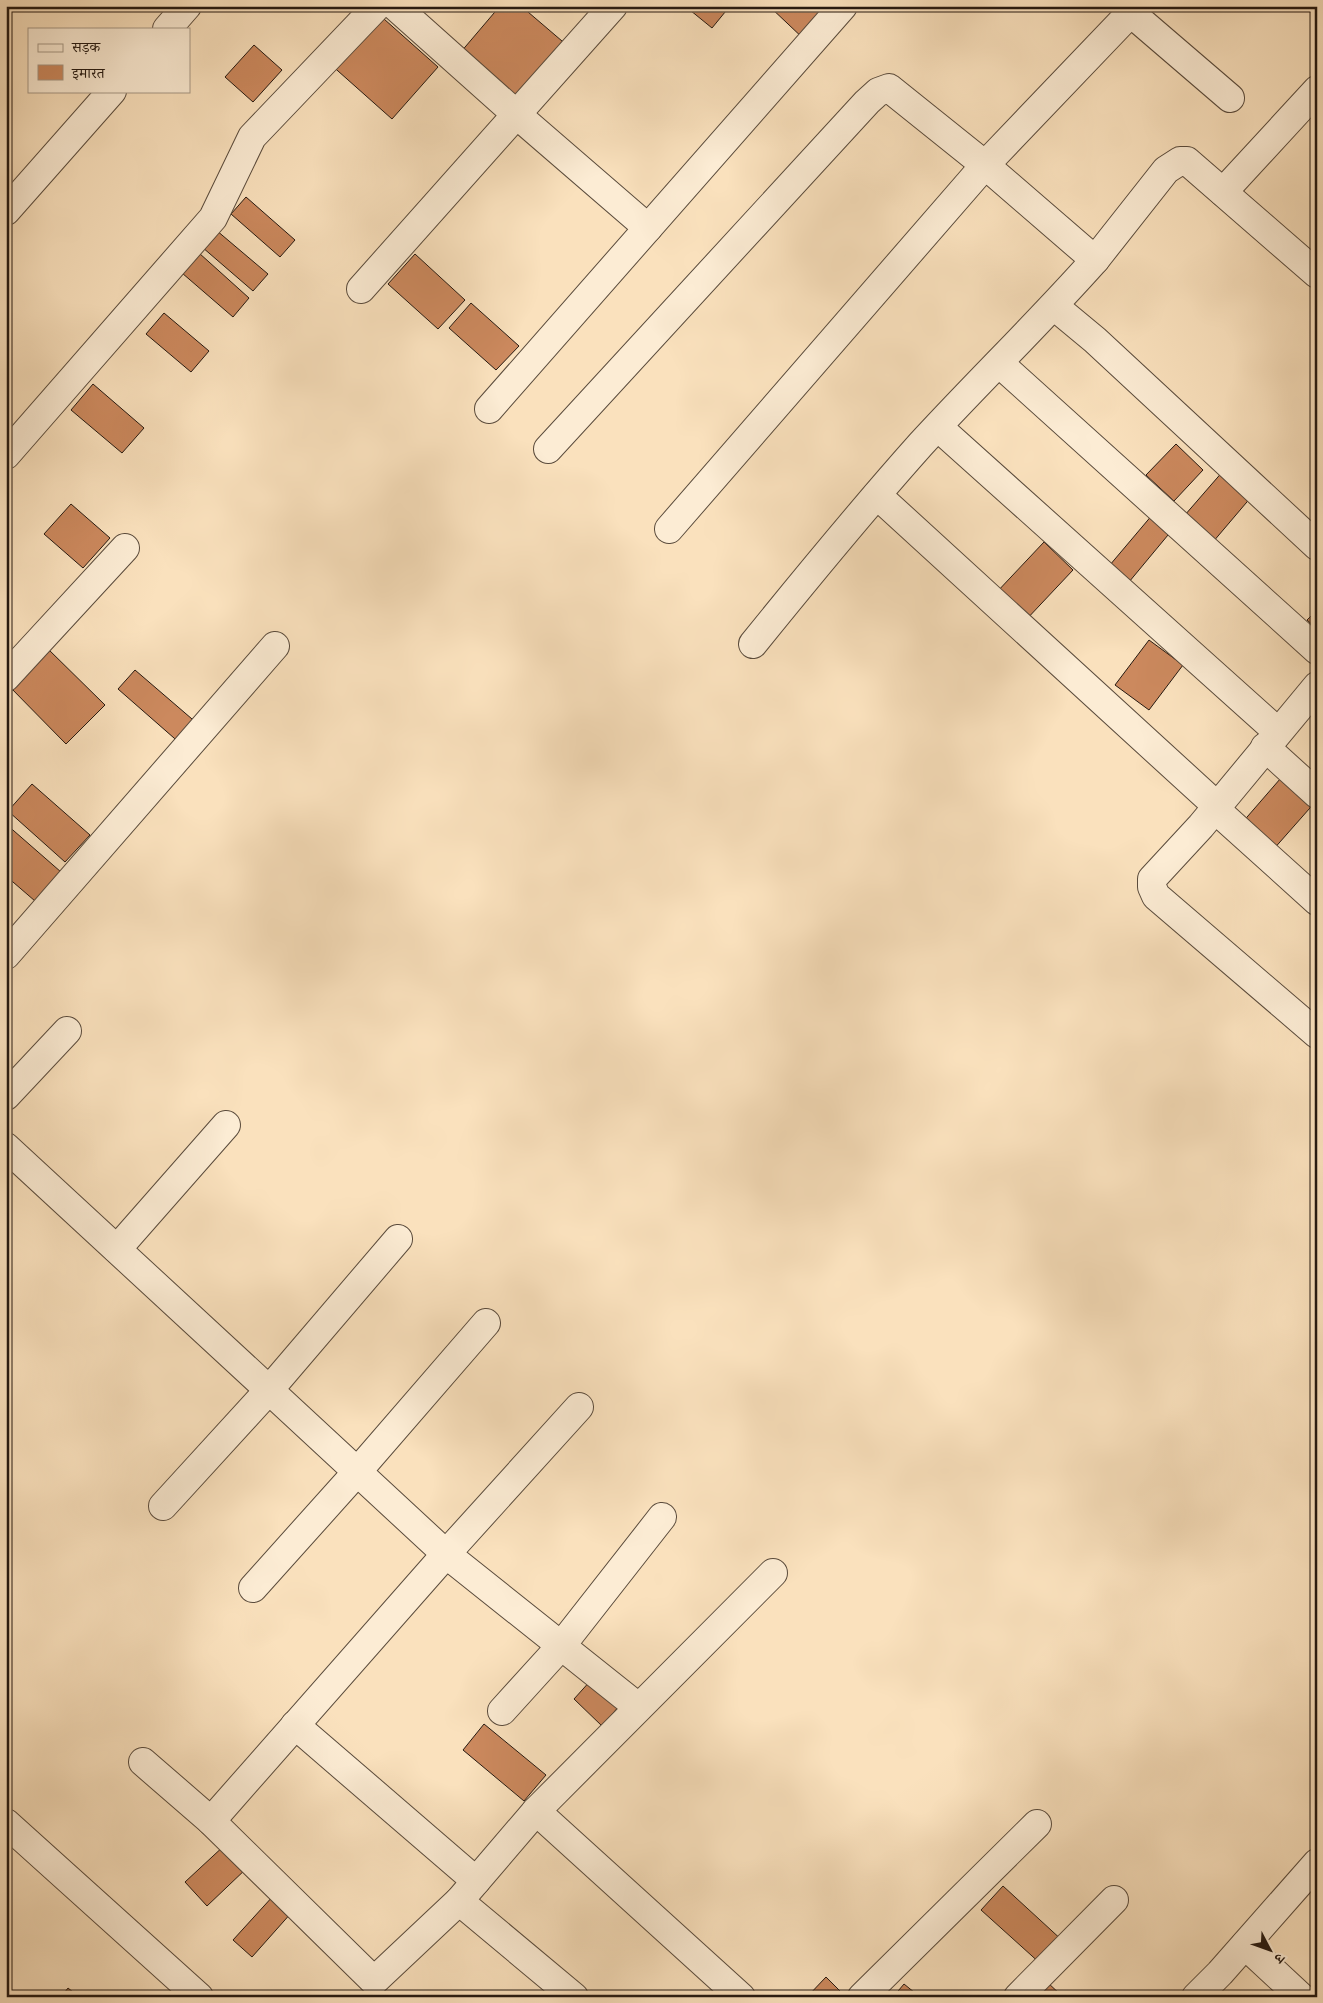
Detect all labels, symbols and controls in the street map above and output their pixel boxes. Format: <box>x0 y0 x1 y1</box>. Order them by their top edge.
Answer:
legend <box>28 28 190 92</box>
text: सड़क <box>71 37 101 57</box>
text: इमारत <box>71 63 106 83</box>
north arrow <box>1246 1926 1296 1976</box>
text: उ <box>1269 1949 1290 1968</box>

